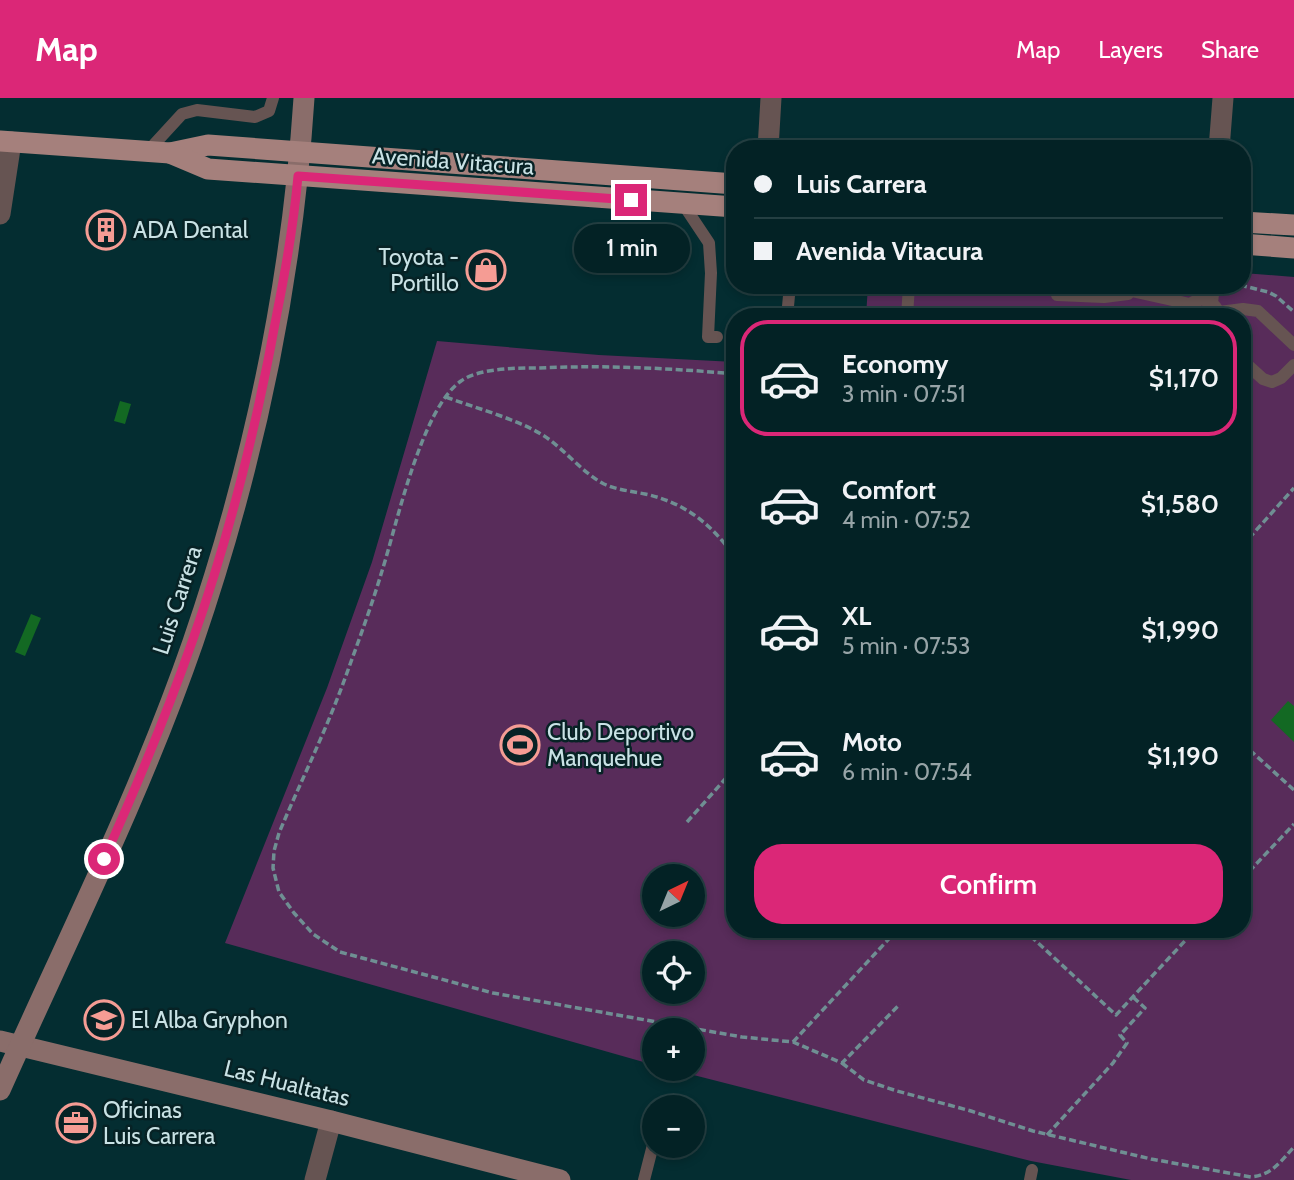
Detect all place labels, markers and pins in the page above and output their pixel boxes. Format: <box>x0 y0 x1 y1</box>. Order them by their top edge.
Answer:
building icon: ADA Dental <box>85 209 127 251</box>
place label: ADA Dental <box>133 216 249 244</box>
place label: Toyota - Portillo <box>379 243 459 297</box>
shop icon: Toyota - Portillo <box>465 249 507 291</box>
place label: Club Deportivo Manquehue <box>547 718 694 772</box>
sports icon: Club Deportivo Manquehue <box>499 724 541 766</box>
school or university icon: El Alba Gryphon <box>83 999 125 1041</box>
place label: El Alba Gryphon <box>131 1006 288 1034</box>
place label: Oficinas Luis Carrera <box>103 1096 215 1150</box>
office icon: Oficinas Luis Carrera <box>55 1102 97 1144</box>

